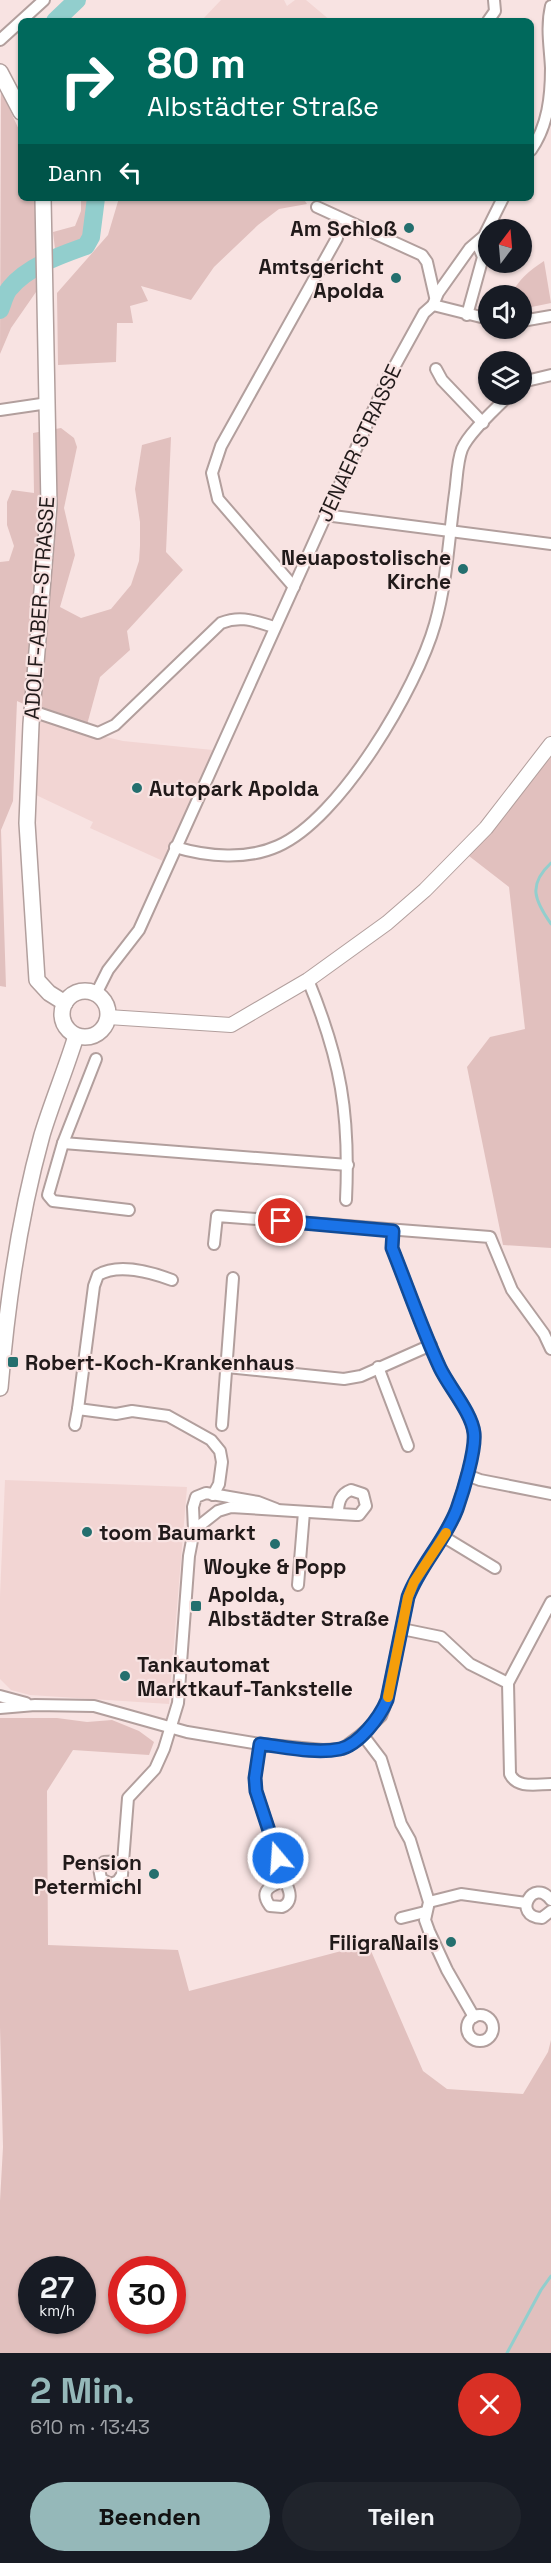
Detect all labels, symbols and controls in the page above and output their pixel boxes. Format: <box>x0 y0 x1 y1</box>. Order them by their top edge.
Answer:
text: 80 m <box>147 37 246 90</box>
icon: right <box>48 42 126 120</box>
text: Albstädter Straße <box>147 89 379 124</box>
icon: left <box>114 156 147 189</box>
text: Dann <box>48 159 102 187</box>
place label: Am Schloß <box>290 215 397 242</box>
north arrow <box>478 219 532 273</box>
map controls <box>478 219 532 405</box>
marker: Am Schloß <box>402 221 416 235</box>
place label: Amtsgericht Apolda <box>259 253 384 304</box>
marker: Amtsgericht Apolda <box>389 271 403 285</box>
button: sound <box>478 285 532 339</box>
button: layers <box>478 351 532 405</box>
street label: JENAER STRASSE <box>311 360 407 526</box>
street label: ADOLF-ABER-STRASSE <box>18 496 60 720</box>
place label: Neuapostolische Kirche <box>281 544 451 595</box>
marker: Neuapostolische Kirche <box>456 562 470 576</box>
place label: Autopark Apolda <box>149 775 319 802</box>
marker: Autopark Apolda <box>130 781 144 795</box>
pin <box>255 1195 306 1246</box>
icon: arrive <box>264 1204 297 1237</box>
place label: Robert-Koch-Krankenhaus <box>25 1349 294 1376</box>
marker: Robert-Koch-Krankenhaus <box>6 1355 20 1369</box>
place label: toom Baumarkt <box>99 1519 256 1546</box>
marker: toom Baumarkt <box>80 1525 94 1539</box>
marker: Woyke & Popp <box>268 1537 282 1551</box>
place label: Woyke & Popp <box>203 1553 347 1580</box>
place label: Apolda, Albstädter Straße <box>208 1581 389 1632</box>
marker: Apolda, Albstädter Straße <box>189 1599 203 1613</box>
place label: Tankautomat Marktkauf-Tankstelle <box>137 1651 353 1702</box>
marker: Tankautomat Marktkauf-Tankstelle <box>118 1669 132 1683</box>
position arrow <box>246 1826 310 1890</box>
place label: Pension Petermichl <box>34 1849 142 1900</box>
marker: Pension Petermichl <box>147 1867 161 1881</box>
place label: FiligraNails <box>329 1929 439 1956</box>
marker: FiligraNails <box>444 1935 458 1949</box>
speed limit sign: 30 <box>108 2256 186 2334</box>
text: 27 <box>40 2268 74 2307</box>
text: km/h <box>39 2301 75 2320</box>
text: 2 Min. <box>30 2368 135 2414</box>
button: close <box>458 2373 521 2436</box>
text: 610 m · 13:43 <box>30 2414 150 2440</box>
button: Beenden <box>30 2482 270 2551</box>
button: Teilen <box>282 2482 521 2551</box>

